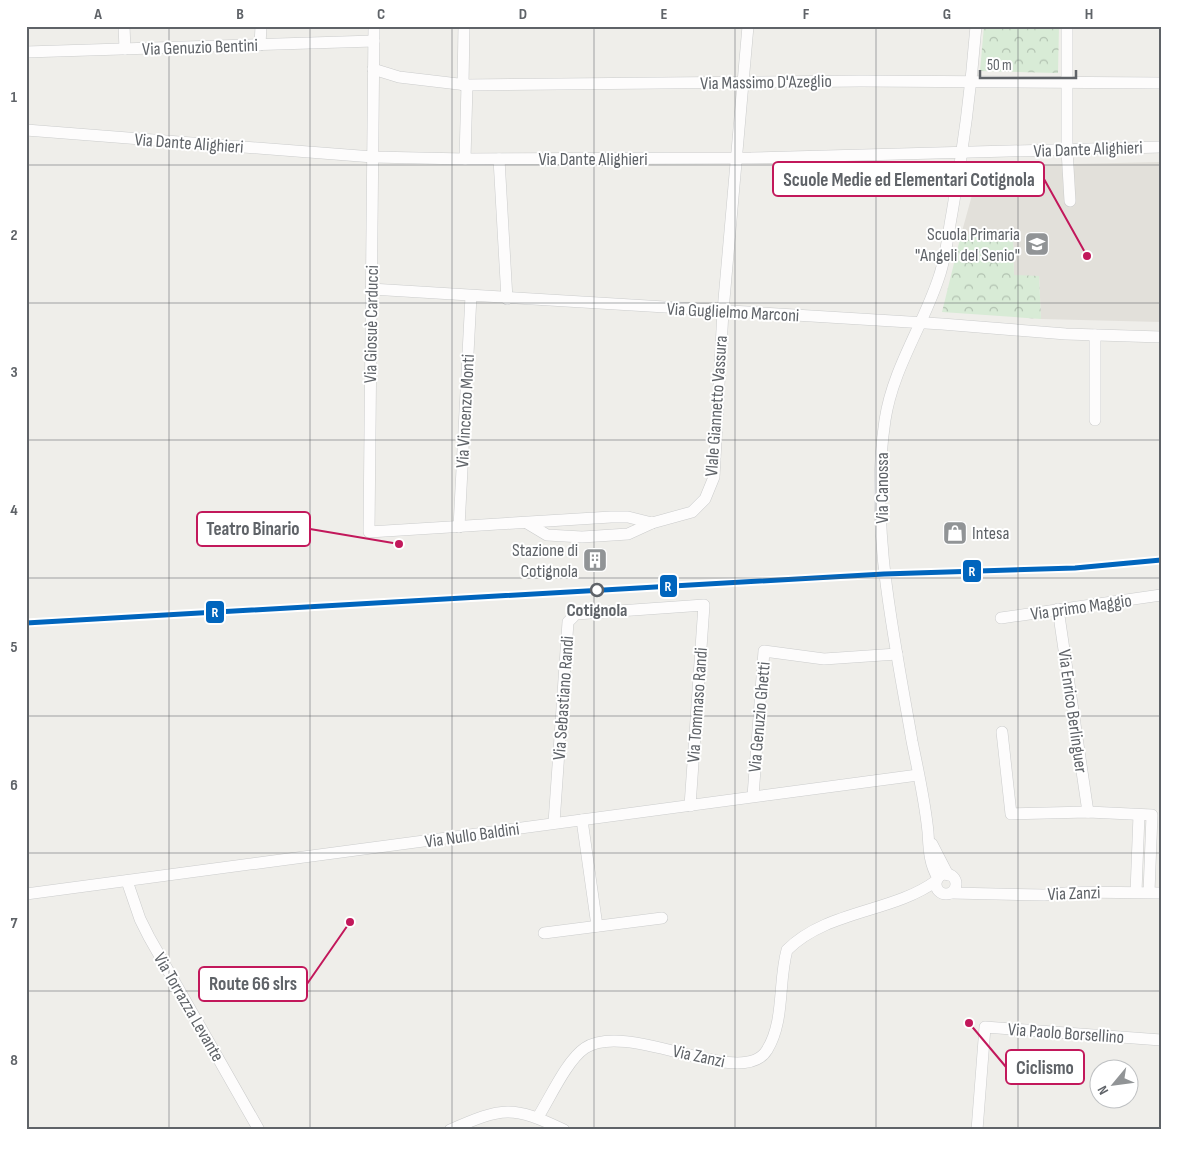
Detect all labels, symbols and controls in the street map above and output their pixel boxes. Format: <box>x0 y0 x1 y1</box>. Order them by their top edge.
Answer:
text: A <box>93 5 102 24</box>
text: B <box>236 5 244 24</box>
text: C <box>377 5 385 24</box>
text: D <box>519 5 527 24</box>
text: E <box>661 5 668 24</box>
text: F <box>803 5 810 24</box>
text: G <box>943 5 951 24</box>
text: H <box>1085 5 1093 24</box>
street label: Via Genuzio Bentini <box>142 35 258 60</box>
scale bar <box>980 48 1076 80</box>
text: 50 m <box>987 56 1012 75</box>
street label: Via Massimo D'Azeglio <box>700 71 832 94</box>
text: 1 <box>11 88 18 107</box>
street label: Via Dante Alighieri <box>134 129 244 158</box>
street label: Via Dante Alighieri <box>1033 137 1143 162</box>
street label: Via Dante Alighieri <box>538 149 648 170</box>
callout: Scuole Medie ed Elementari Cotignola <box>773 162 1044 196</box>
text: Scuole Medie ed Elementari Cotignola <box>783 169 1035 192</box>
place label: Scuola Primaria "Angeli del Senio" <box>915 224 1020 266</box>
text: 2 <box>10 226 18 245</box>
school or university icon: Scuola Primaria "Angeli del Senio" <box>1024 231 1050 257</box>
street label: Via Giosuè Carducci <box>360 265 383 383</box>
street label: Via Guglielmo Marconi <box>666 299 800 326</box>
street label: VIale Giannetto Vassura <box>701 335 732 477</box>
street label: Via Vincenzo Monti <box>452 354 479 468</box>
text: 3 <box>10 363 18 382</box>
street label: Via Canossa <box>872 452 893 524</box>
text: 4 <box>10 501 18 520</box>
callout: Teatro Binario <box>197 512 310 546</box>
text: Teatro Binario <box>206 518 300 541</box>
shop icon: Intesa <box>942 520 968 546</box>
place label: Intesa <box>972 523 1009 544</box>
place label: Stazione di Cotignola <box>512 540 578 582</box>
building icon: Stazione di Cotignola <box>582 547 608 573</box>
line badge: R <box>962 559 982 583</box>
text: R <box>969 563 976 580</box>
line badge: R <box>659 574 678 598</box>
text: R <box>665 578 672 595</box>
marker: Cotignola <box>590 583 604 597</box>
street label: Via primo Maggio <box>1029 590 1133 625</box>
line badge: R <box>205 600 225 624</box>
place label: Cotignola <box>566 600 628 621</box>
text: R <box>212 604 219 621</box>
street label: Via Sebastiano Randi <box>549 635 578 761</box>
text: 5 <box>10 638 18 657</box>
street label: Via Tommaso Randi <box>683 647 712 763</box>
street label: Via Enrico Berlinguer <box>1053 648 1092 774</box>
street label: Via Genuzio Ghetti <box>744 661 775 773</box>
text: 6 <box>10 776 18 795</box>
street label: Via Nullo Baldini <box>423 818 521 853</box>
street label: Via Zanzi <box>1047 882 1101 905</box>
text: 7 <box>11 914 18 933</box>
street label: Via Torrazza Levante <box>149 949 228 1065</box>
callout: Route 66 slrs <box>199 967 307 1001</box>
text: Route 66 slrs <box>209 973 297 996</box>
street label: Via Paolo Borsellino <box>1007 1019 1125 1048</box>
street label: Via Zanzi <box>671 1041 727 1072</box>
callout: Ciclismo <box>1006 1050 1084 1084</box>
text: 8 <box>10 1051 18 1070</box>
text: Ciclismo <box>1016 1057 1074 1080</box>
north arrow <box>1090 1058 1140 1108</box>
text: N <box>1094 1083 1112 1097</box>

